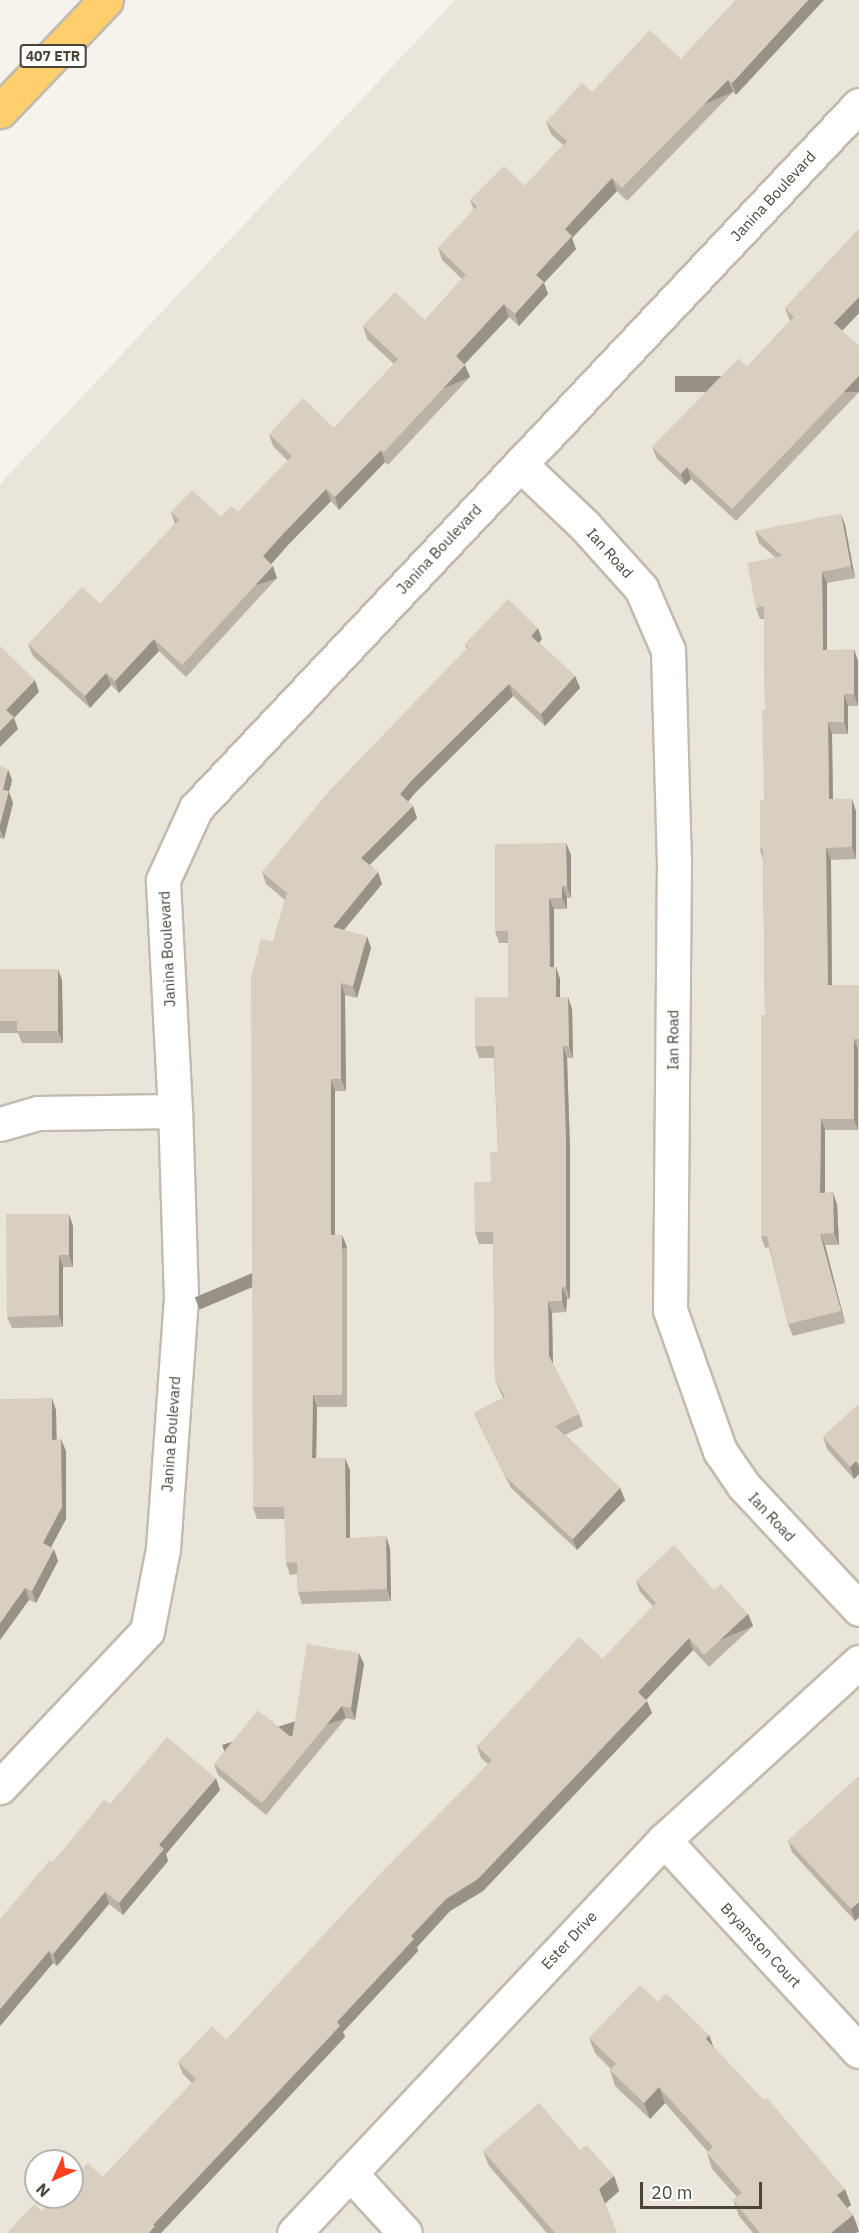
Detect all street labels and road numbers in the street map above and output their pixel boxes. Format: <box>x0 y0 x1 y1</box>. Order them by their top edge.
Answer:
road number: 407 ETR <box>19 45 88 67</box>
street label: Janina Boulevard <box>727 147 819 245</box>
street label: Janina Boulevard <box>393 500 485 598</box>
street label: Ian Road <box>583 524 637 582</box>
street label: Janina Boulevard <box>155 890 179 1008</box>
street label: Ian Road <box>664 1010 682 1070</box>
street label: Janina Boulevard <box>158 1375 184 1493</box>
street label: Ian Road <box>745 1489 799 1545</box>
street label: Bryanston Court <box>717 1899 805 1991</box>
street label: Ester Drive <box>537 1907 601 1973</box>

